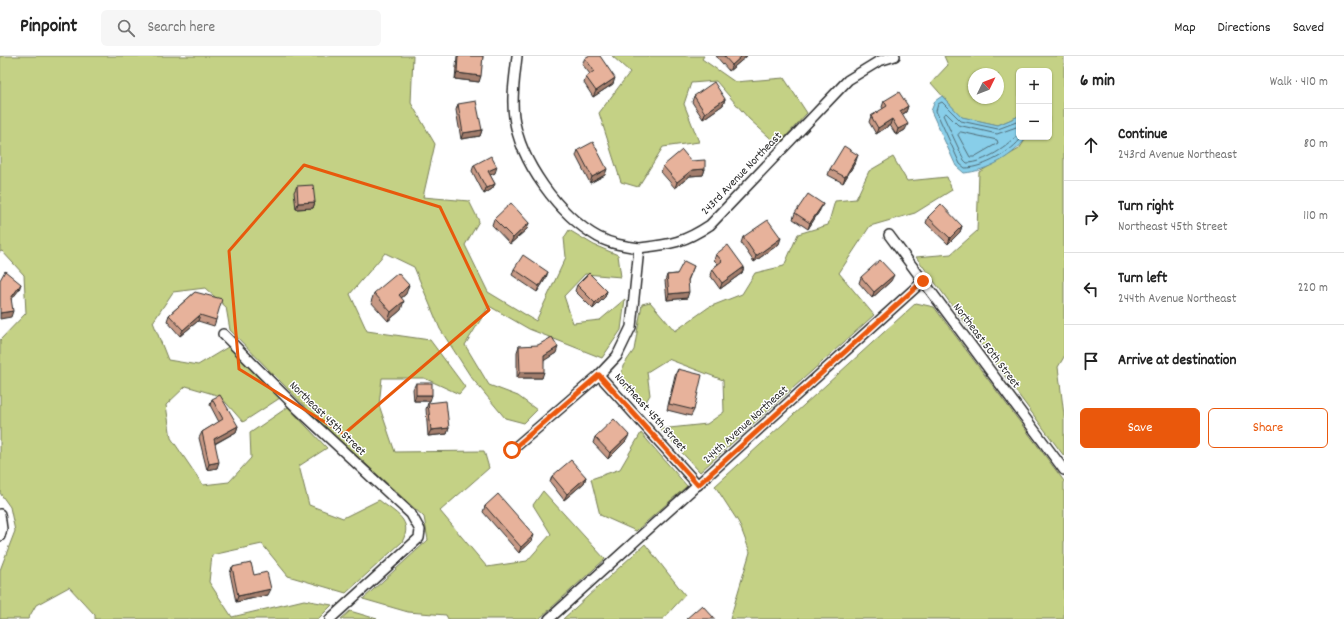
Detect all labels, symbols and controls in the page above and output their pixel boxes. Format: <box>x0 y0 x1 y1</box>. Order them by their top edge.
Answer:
search box <box>101 10 381 46</box>
text: Pinpoint <box>20 14 77 41</box>
icon: search <box>115 17 137 39</box>
text: Search here <box>147 17 215 39</box>
text: Map <box>1174 18 1196 38</box>
text: Directions <box>1218 18 1271 38</box>
text: Saved <box>1293 18 1324 38</box>
north arrow <box>968 68 1004 104</box>
map controls <box>1016 68 1052 140</box>
button: + <box>1016 68 1052 104</box>
text: 6 min <box>1080 70 1115 94</box>
text: Walk · 410 m <box>1270 73 1328 92</box>
button: − <box>1016 104 1052 140</box>
text: Continue <box>1118 124 1167 146</box>
street label: 243rd Avenue Northeast <box>698 128 787 219</box>
icon: ahead <box>1080 134 1102 156</box>
text: 80 m <box>1304 135 1328 154</box>
text: 243rd Avenue Northeast <box>1118 146 1237 165</box>
text: Turn right <box>1118 196 1174 218</box>
icon: right <box>1080 206 1102 228</box>
text: 110 m <box>1303 207 1328 226</box>
text: Northeast 45th Street <box>1118 218 1228 237</box>
text: Turn left <box>1118 268 1167 290</box>
route end <box>914 272 932 290</box>
icon: left <box>1080 278 1102 300</box>
text: 220 m <box>1298 279 1328 298</box>
text: 244th Avenue Northeast <box>1118 290 1237 309</box>
street label: Northeast 50th Street <box>948 300 1024 393</box>
icon: arrive <box>1080 350 1102 372</box>
text: Arrive at destination <box>1118 350 1236 372</box>
street label: Northeast 45th Street <box>610 370 691 457</box>
street label: Northeast 45th Street <box>285 378 370 461</box>
street label: 244th Avenue Northeast <box>700 382 793 468</box>
button: Save <box>1080 408 1200 448</box>
button: Share <box>1208 408 1328 448</box>
route start <box>503 441 521 459</box>

